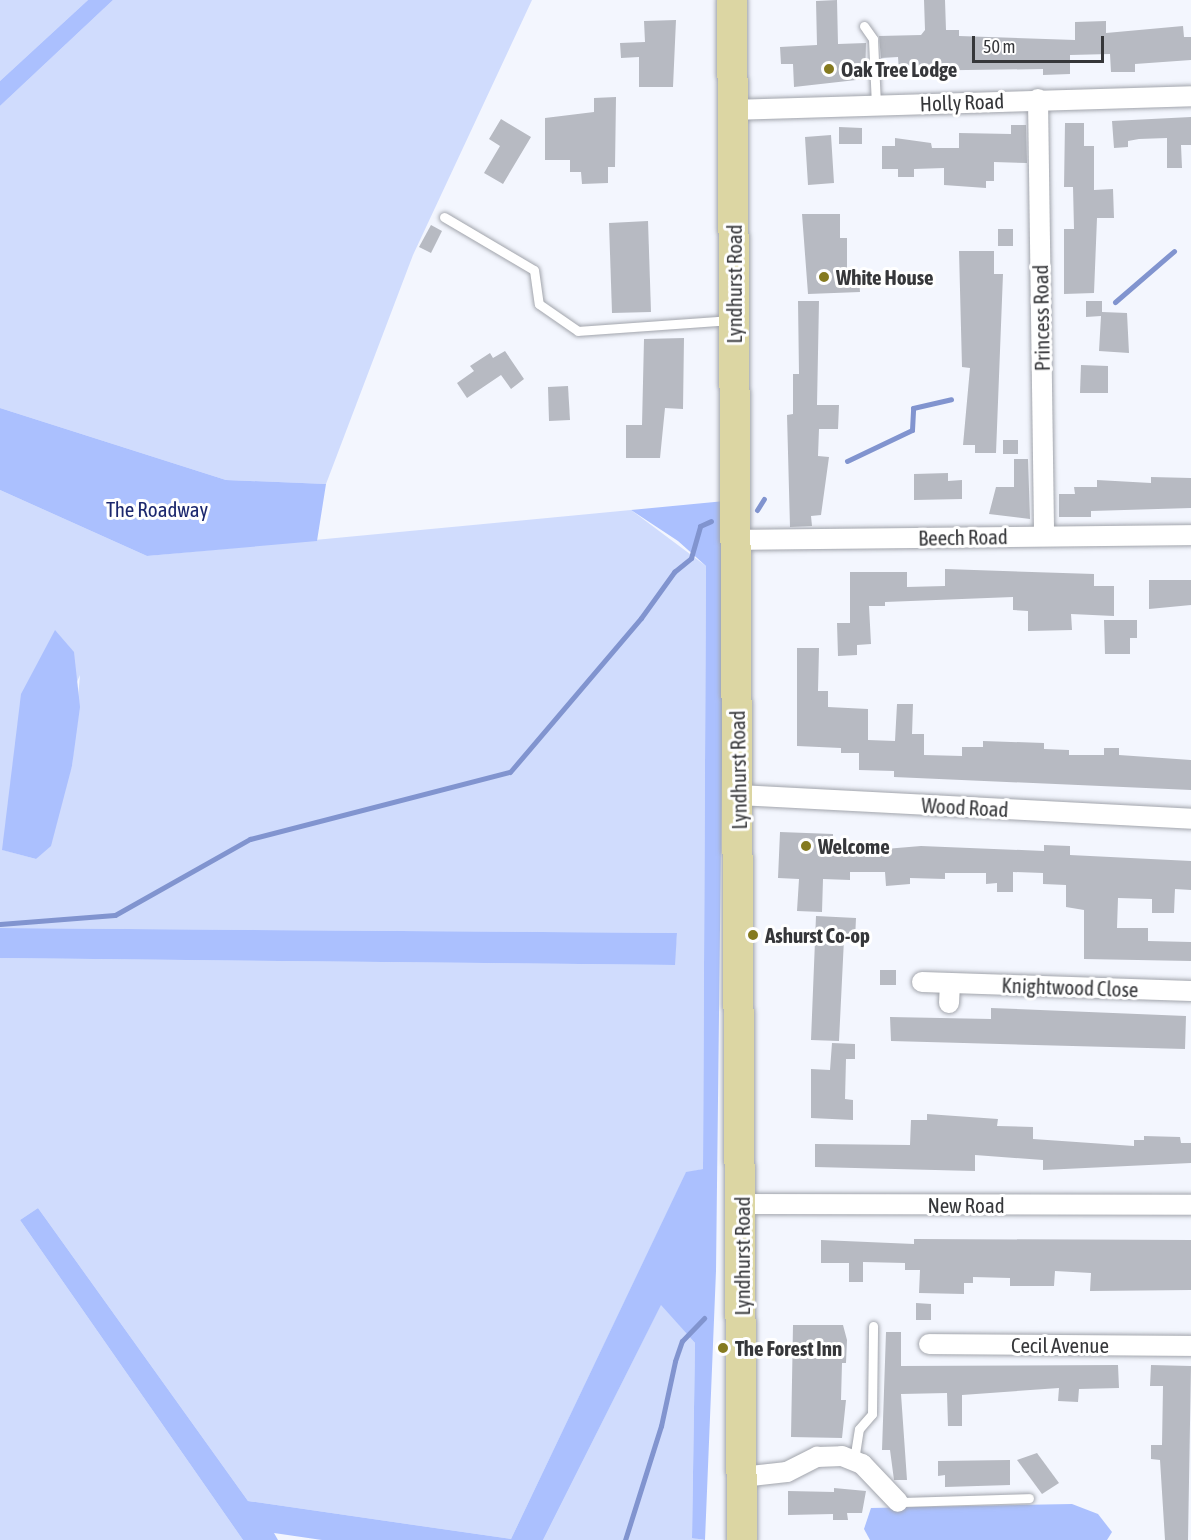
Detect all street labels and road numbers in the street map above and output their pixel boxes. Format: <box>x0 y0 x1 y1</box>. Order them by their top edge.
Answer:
street label: Holly Road <box>919 88 1005 116</box>
street label: Lyndhurst Road <box>721 224 747 344</box>
street label: Princess Road <box>1027 264 1055 372</box>
street label: Beech Road <box>918 524 1008 550</box>
street label: Lyndhurst Road <box>724 710 752 830</box>
street label: Wood Road <box>921 792 1009 822</box>
street label: Knightwood Close <box>1001 972 1139 1002</box>
street label: New Road <box>927 1192 1005 1218</box>
street label: Lyndhurst Road <box>729 1196 755 1316</box>
street label: Cecil Avenue <box>1011 1332 1109 1358</box>

